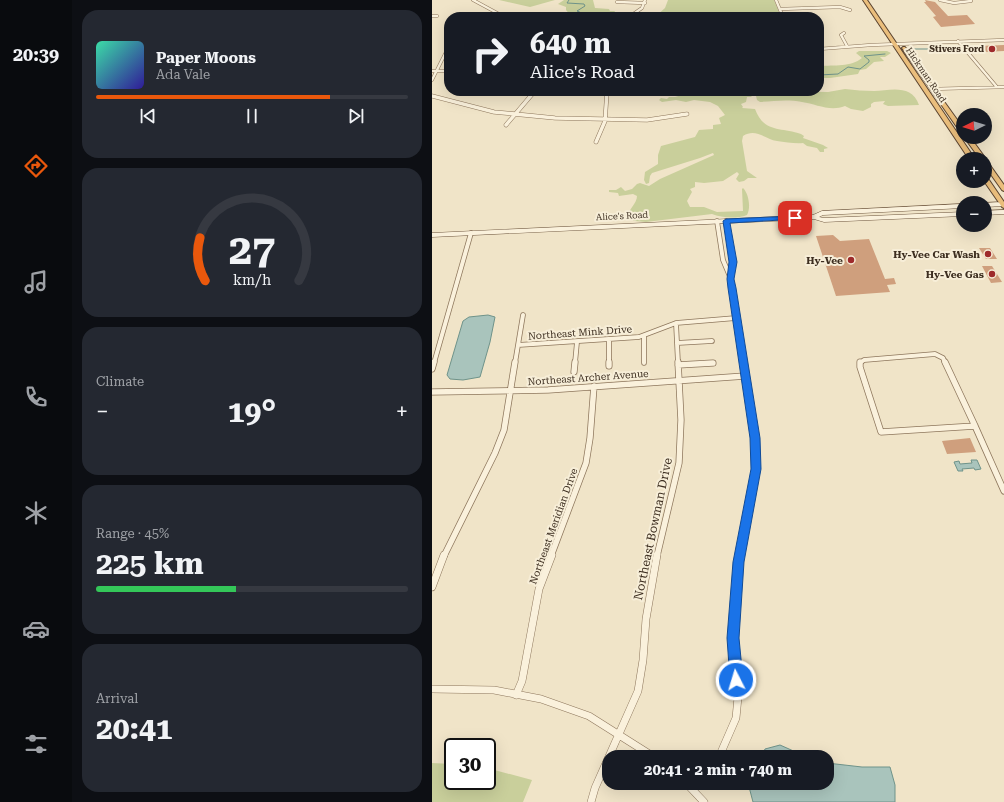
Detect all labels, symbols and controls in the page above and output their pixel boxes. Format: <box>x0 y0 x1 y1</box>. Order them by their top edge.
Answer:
text: 640 m <box>530 27 611 60</box>
icon: right <box>464 28 516 80</box>
text: 20:39 <box>13 44 59 65</box>
place label: Stivers Ford <box>929 44 984 54</box>
marker: Stivers Ford <box>987 44 997 54</box>
street label: Hickman Road <box>904 46 948 105</box>
text: Paper Moons <box>156 49 256 67</box>
text: Alice's Road <box>530 61 635 82</box>
text: Ada Vale <box>156 67 210 82</box>
icon: previous <box>137 105 159 127</box>
icon: pause <box>241 105 263 127</box>
icon: next <box>345 105 367 127</box>
north arrow <box>956 108 992 144</box>
map controls <box>956 108 992 232</box>
icon: directions <box>22 152 50 180</box>
button: + <box>956 152 992 188</box>
button: − <box>956 196 992 232</box>
pin <box>778 201 812 235</box>
icon: arrive <box>784 207 806 229</box>
street label: Alice's Road <box>596 210 649 222</box>
text: 27 <box>229 224 275 273</box>
place label: Hy-Vee Car Wash <box>893 249 980 260</box>
marker: Hy-Vee Car Wash <box>983 249 993 259</box>
place label: Hy-Vee <box>806 255 843 266</box>
marker: Hy-Vee <box>846 255 856 265</box>
icon: music <box>22 268 50 296</box>
place label: Hy-Vee Gas <box>926 269 984 280</box>
marker: Hy-Vee Gas <box>987 269 997 279</box>
text: km/h <box>233 271 271 287</box>
street label: Northeast Mink Drive <box>528 323 633 342</box>
street label: Northeast Archer Avenue <box>527 368 649 387</box>
text: Climate <box>96 374 144 389</box>
icon: phone <box>22 383 50 411</box>
text: 19° <box>228 394 276 429</box>
text: − <box>96 399 108 424</box>
text: + <box>396 399 408 424</box>
street label: Northeast Bowman Drive <box>631 456 675 601</box>
street label: Northeast Meridian Drive <box>527 466 580 586</box>
icon: climate <box>22 499 50 527</box>
text: Range · 45% <box>96 526 169 541</box>
text: 225 km <box>96 546 204 581</box>
icon: car <box>22 615 50 643</box>
position arrow <box>715 659 757 701</box>
text: Arrival <box>96 691 138 706</box>
text: 20:41 <box>96 711 173 746</box>
icon: filters <box>22 730 50 758</box>
speed limit sign: 30 <box>444 738 496 790</box>
text: 20:41 · 2 min · 740 m <box>644 761 792 779</box>

